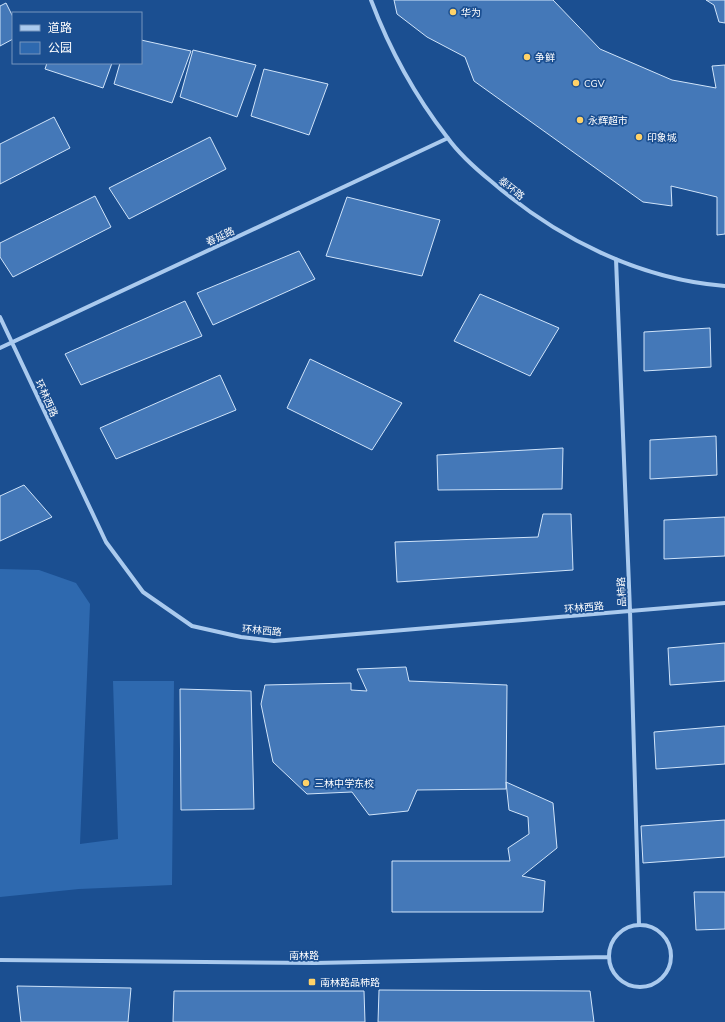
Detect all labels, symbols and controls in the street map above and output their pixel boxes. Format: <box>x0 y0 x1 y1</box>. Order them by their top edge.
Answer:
place label: 华为 <box>461 6 481 20</box>
marker: 华为 <box>448 7 458 17</box>
legend <box>12 12 142 64</box>
text: 道路 <box>48 20 72 36</box>
text: 公园 <box>48 40 72 56</box>
place label: 争鲜 <box>535 51 555 65</box>
marker: 争鲜 <box>522 52 532 62</box>
place label: CGV <box>584 77 605 91</box>
marker: CGV <box>571 78 581 88</box>
place label: 永辉超市 <box>588 114 628 128</box>
marker: 永辉超市 <box>575 115 585 125</box>
place label: 印象城 <box>647 131 677 145</box>
marker: 印象城 <box>634 132 644 142</box>
street label: 泰环路 <box>495 174 527 204</box>
street label: 春延路 <box>204 224 237 250</box>
street label: 环林西路 <box>31 377 61 420</box>
street label: 品柿路 <box>614 577 630 607</box>
street label: 环林西路 <box>564 599 605 617</box>
street label: 环林西路 <box>241 622 282 640</box>
place label: 三林中学东校 <box>314 777 374 791</box>
marker: 三林中学东校 <box>301 778 311 788</box>
street label: 南林路 <box>289 949 319 963</box>
place label: 南林路品柿路 <box>320 976 380 990</box>
marker: 南林路品柿路 <box>307 977 317 987</box>

